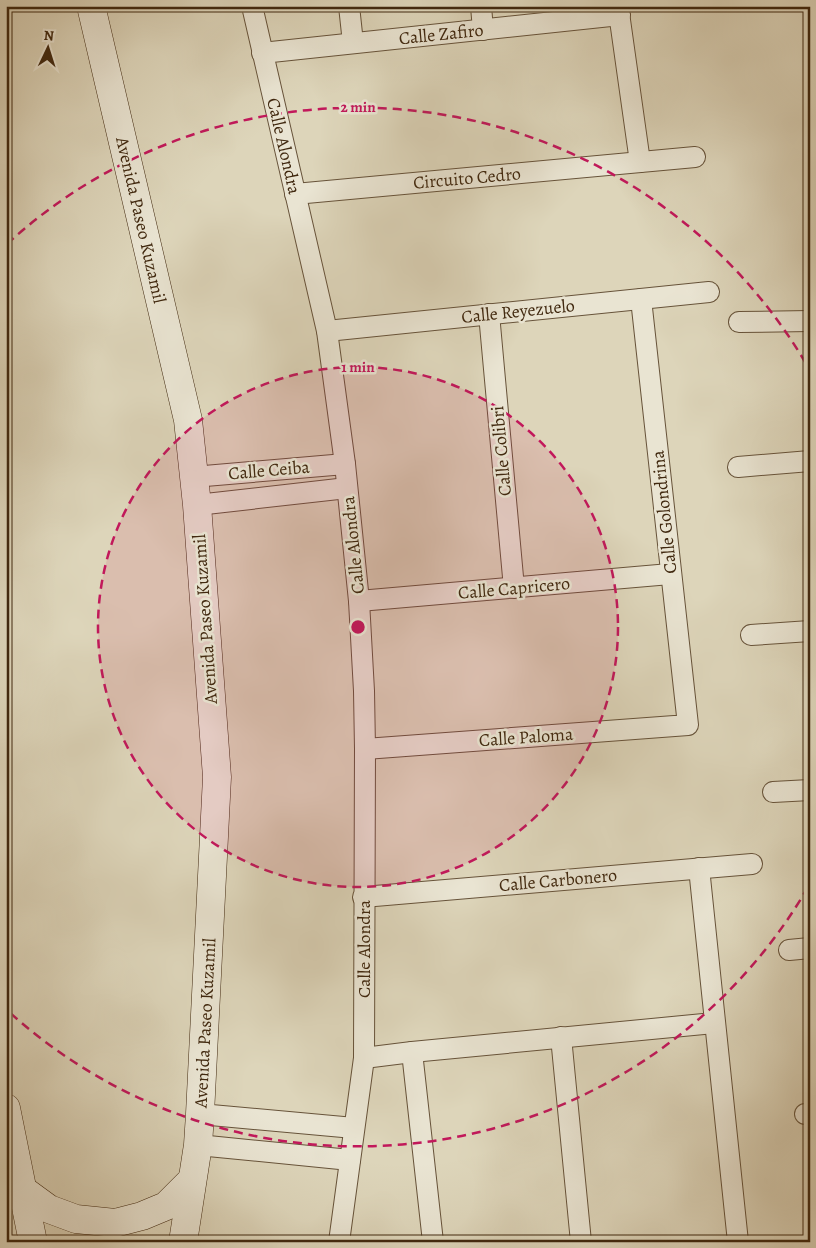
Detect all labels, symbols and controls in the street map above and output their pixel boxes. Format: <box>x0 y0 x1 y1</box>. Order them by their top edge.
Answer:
street label: Calle Zafiro <box>398 18 485 50</box>
north arrow <box>22 22 72 72</box>
text: N <box>43 26 55 45</box>
street label: Calle Alondra <box>261 95 307 197</box>
text: 2 min <box>340 97 376 117</box>
street label: Avenida Paseo Kuzamil <box>110 133 172 306</box>
street label: Circuito Cedro <box>412 161 522 195</box>
street label: Calle Reyezuelo <box>460 293 576 329</box>
text: 1 min <box>341 357 375 377</box>
street label: Calle Colibri <box>485 405 517 497</box>
street label: Calle Golondrina <box>646 449 682 575</box>
street label: Calle Ceiba <box>227 454 311 486</box>
street label: Calle Alondra <box>336 494 370 595</box>
street label: Avenida Paseo Kuzamil <box>187 533 223 706</box>
street label: Calle Capricero <box>457 571 571 605</box>
centre of rings <box>349 618 367 636</box>
street label: Calle Paloma <box>478 722 575 752</box>
street label: Calle Carbonero <box>498 863 618 897</box>
street label: Calle Alondra <box>352 899 376 998</box>
street label: Avenida Paseo Kuzamil <box>189 937 221 1110</box>

